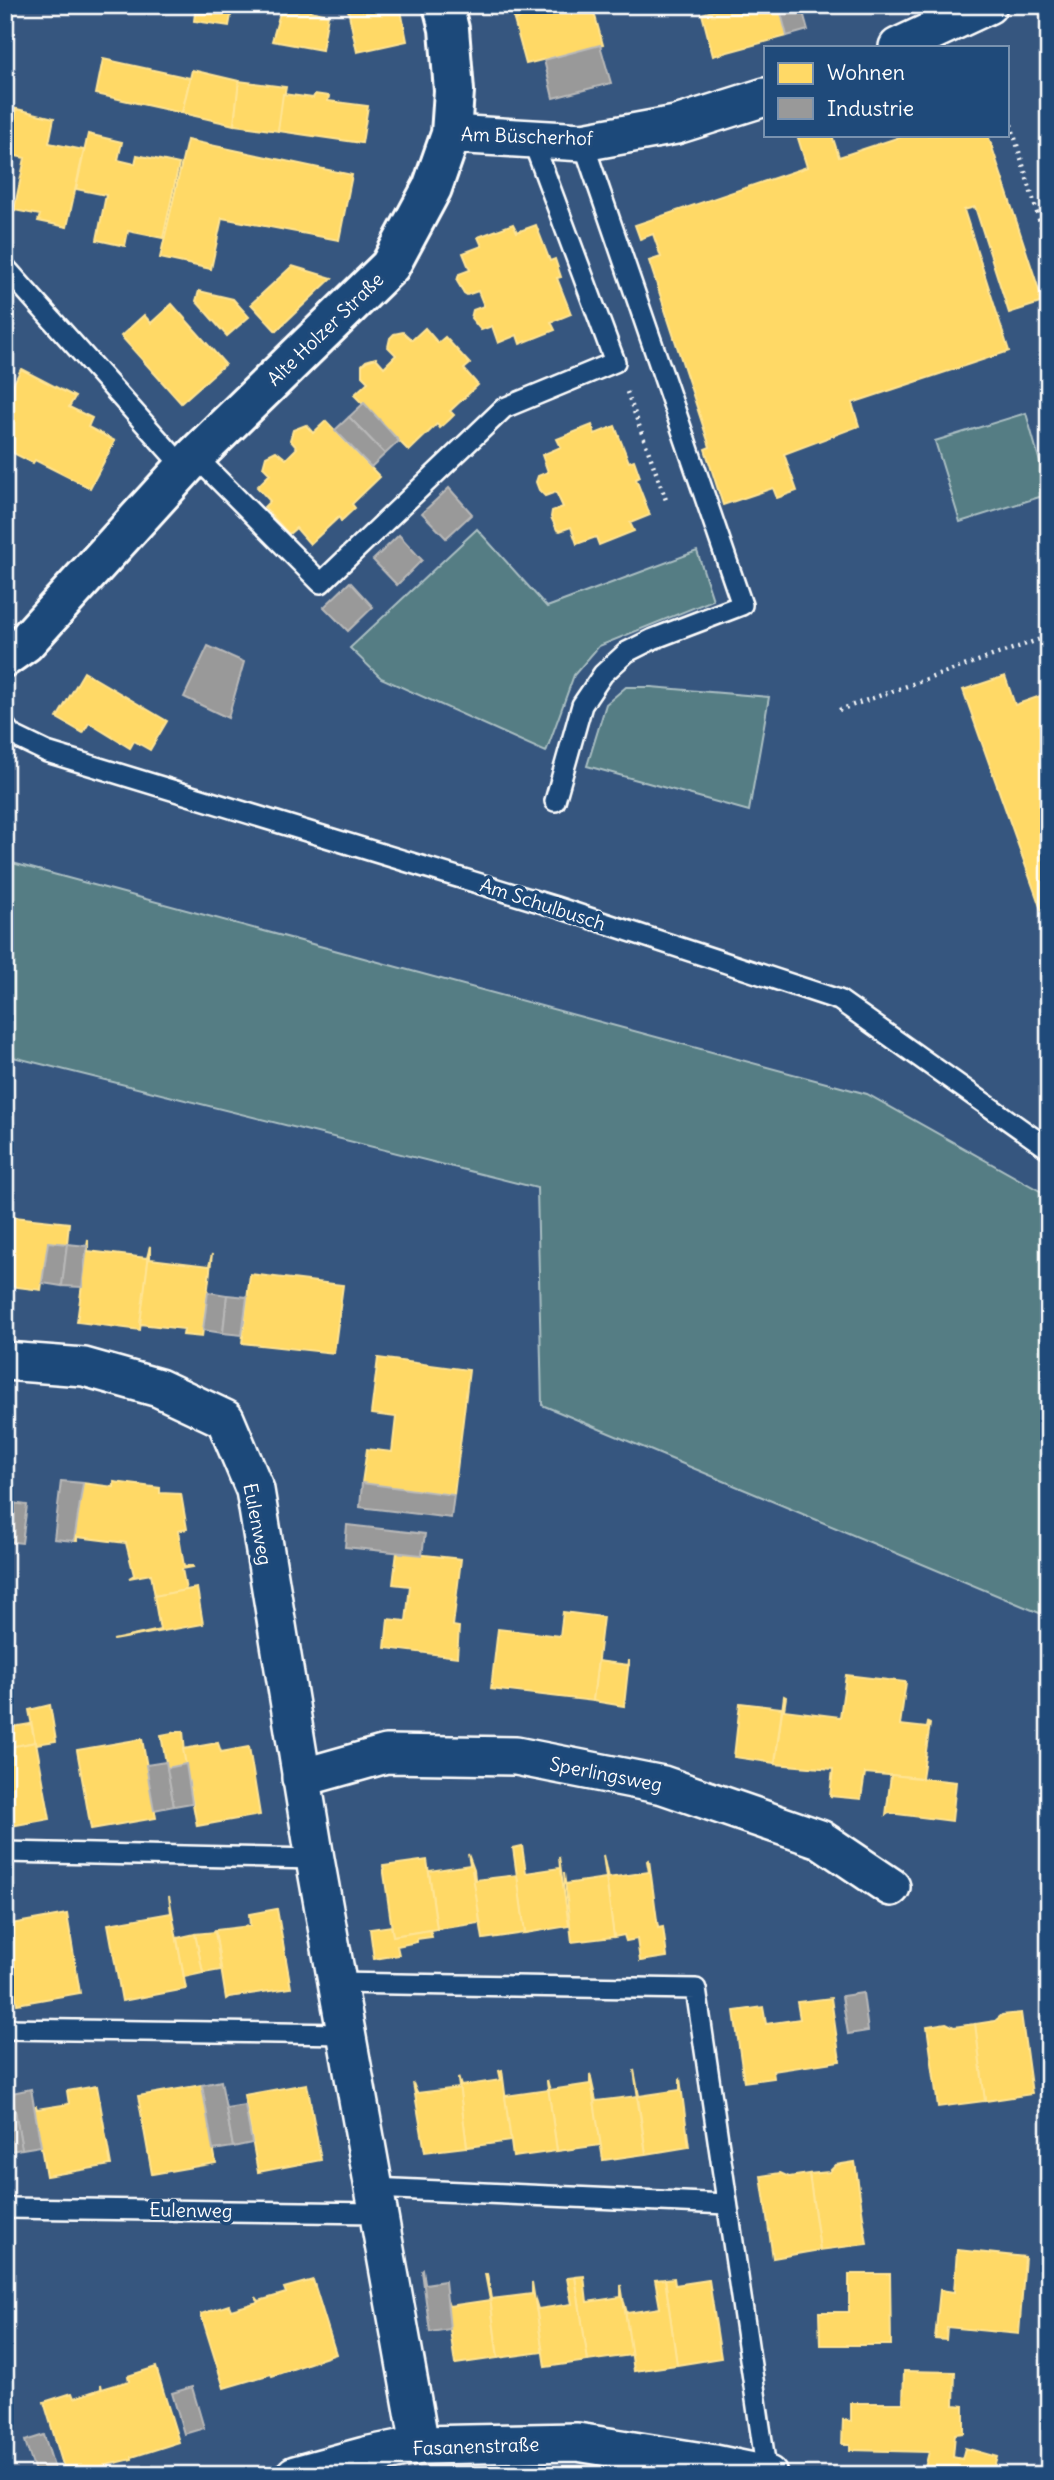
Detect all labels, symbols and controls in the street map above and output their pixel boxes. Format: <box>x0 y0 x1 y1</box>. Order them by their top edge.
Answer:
legend <box>764 46 1009 136</box>
text: Wohnen <box>827 59 905 86</box>
text: Industrie <box>827 95 914 122</box>
street label: Am Büscherhof <box>461 122 594 150</box>
street label: Alte Holzer Straße <box>262 267 388 391</box>
street label: Am Schulbusch <box>477 872 609 936</box>
street label: Eulenweg <box>238 1481 278 1567</box>
street label: Sperlingsweg <box>548 1751 664 1797</box>
street label: Eulenweg <box>149 2197 233 2223</box>
street label: Fasanenstraße <box>412 2432 540 2460</box>

